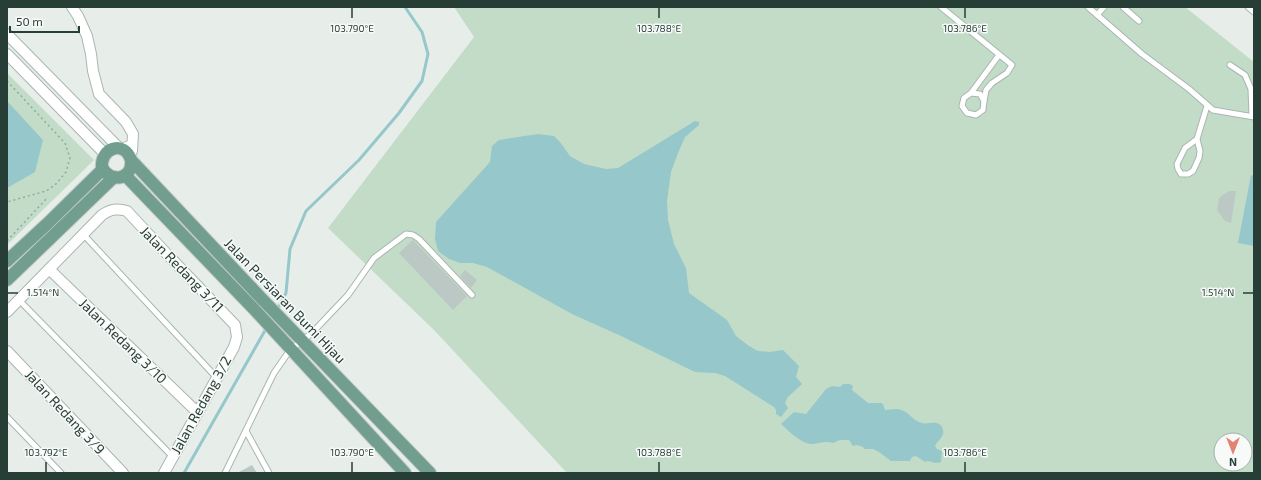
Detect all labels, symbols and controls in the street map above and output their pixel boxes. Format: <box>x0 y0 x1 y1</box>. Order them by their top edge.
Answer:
scale bar <box>10 8 79 34</box>
text: 50 m <box>16 14 43 28</box>
text: 103.790°E <box>330 22 374 34</box>
text: 103.788°E <box>637 22 681 34</box>
text: 103.786°E <box>943 22 987 34</box>
street label: Jalan Redang 3/11 <box>137 222 228 315</box>
street label: Jalan Persiaran Bumi Hijau <box>221 235 350 367</box>
text: 1.514°N <box>27 286 59 298</box>
text: 1.514°N <box>1202 286 1234 298</box>
street label: Jalan Redang 3/10 <box>76 294 171 387</box>
street label: Jalan Redang 3/2 <box>167 353 235 457</box>
street label: Jalan Redang 3/9 <box>22 366 109 457</box>
north arrow <box>1213 432 1253 472</box>
text: 103.792°E <box>24 446 68 458</box>
text: 103.790°E <box>330 446 374 458</box>
text: 103.788°E <box>637 446 681 458</box>
text: 103.786°E <box>943 446 987 458</box>
text: N <box>1229 456 1237 469</box>

